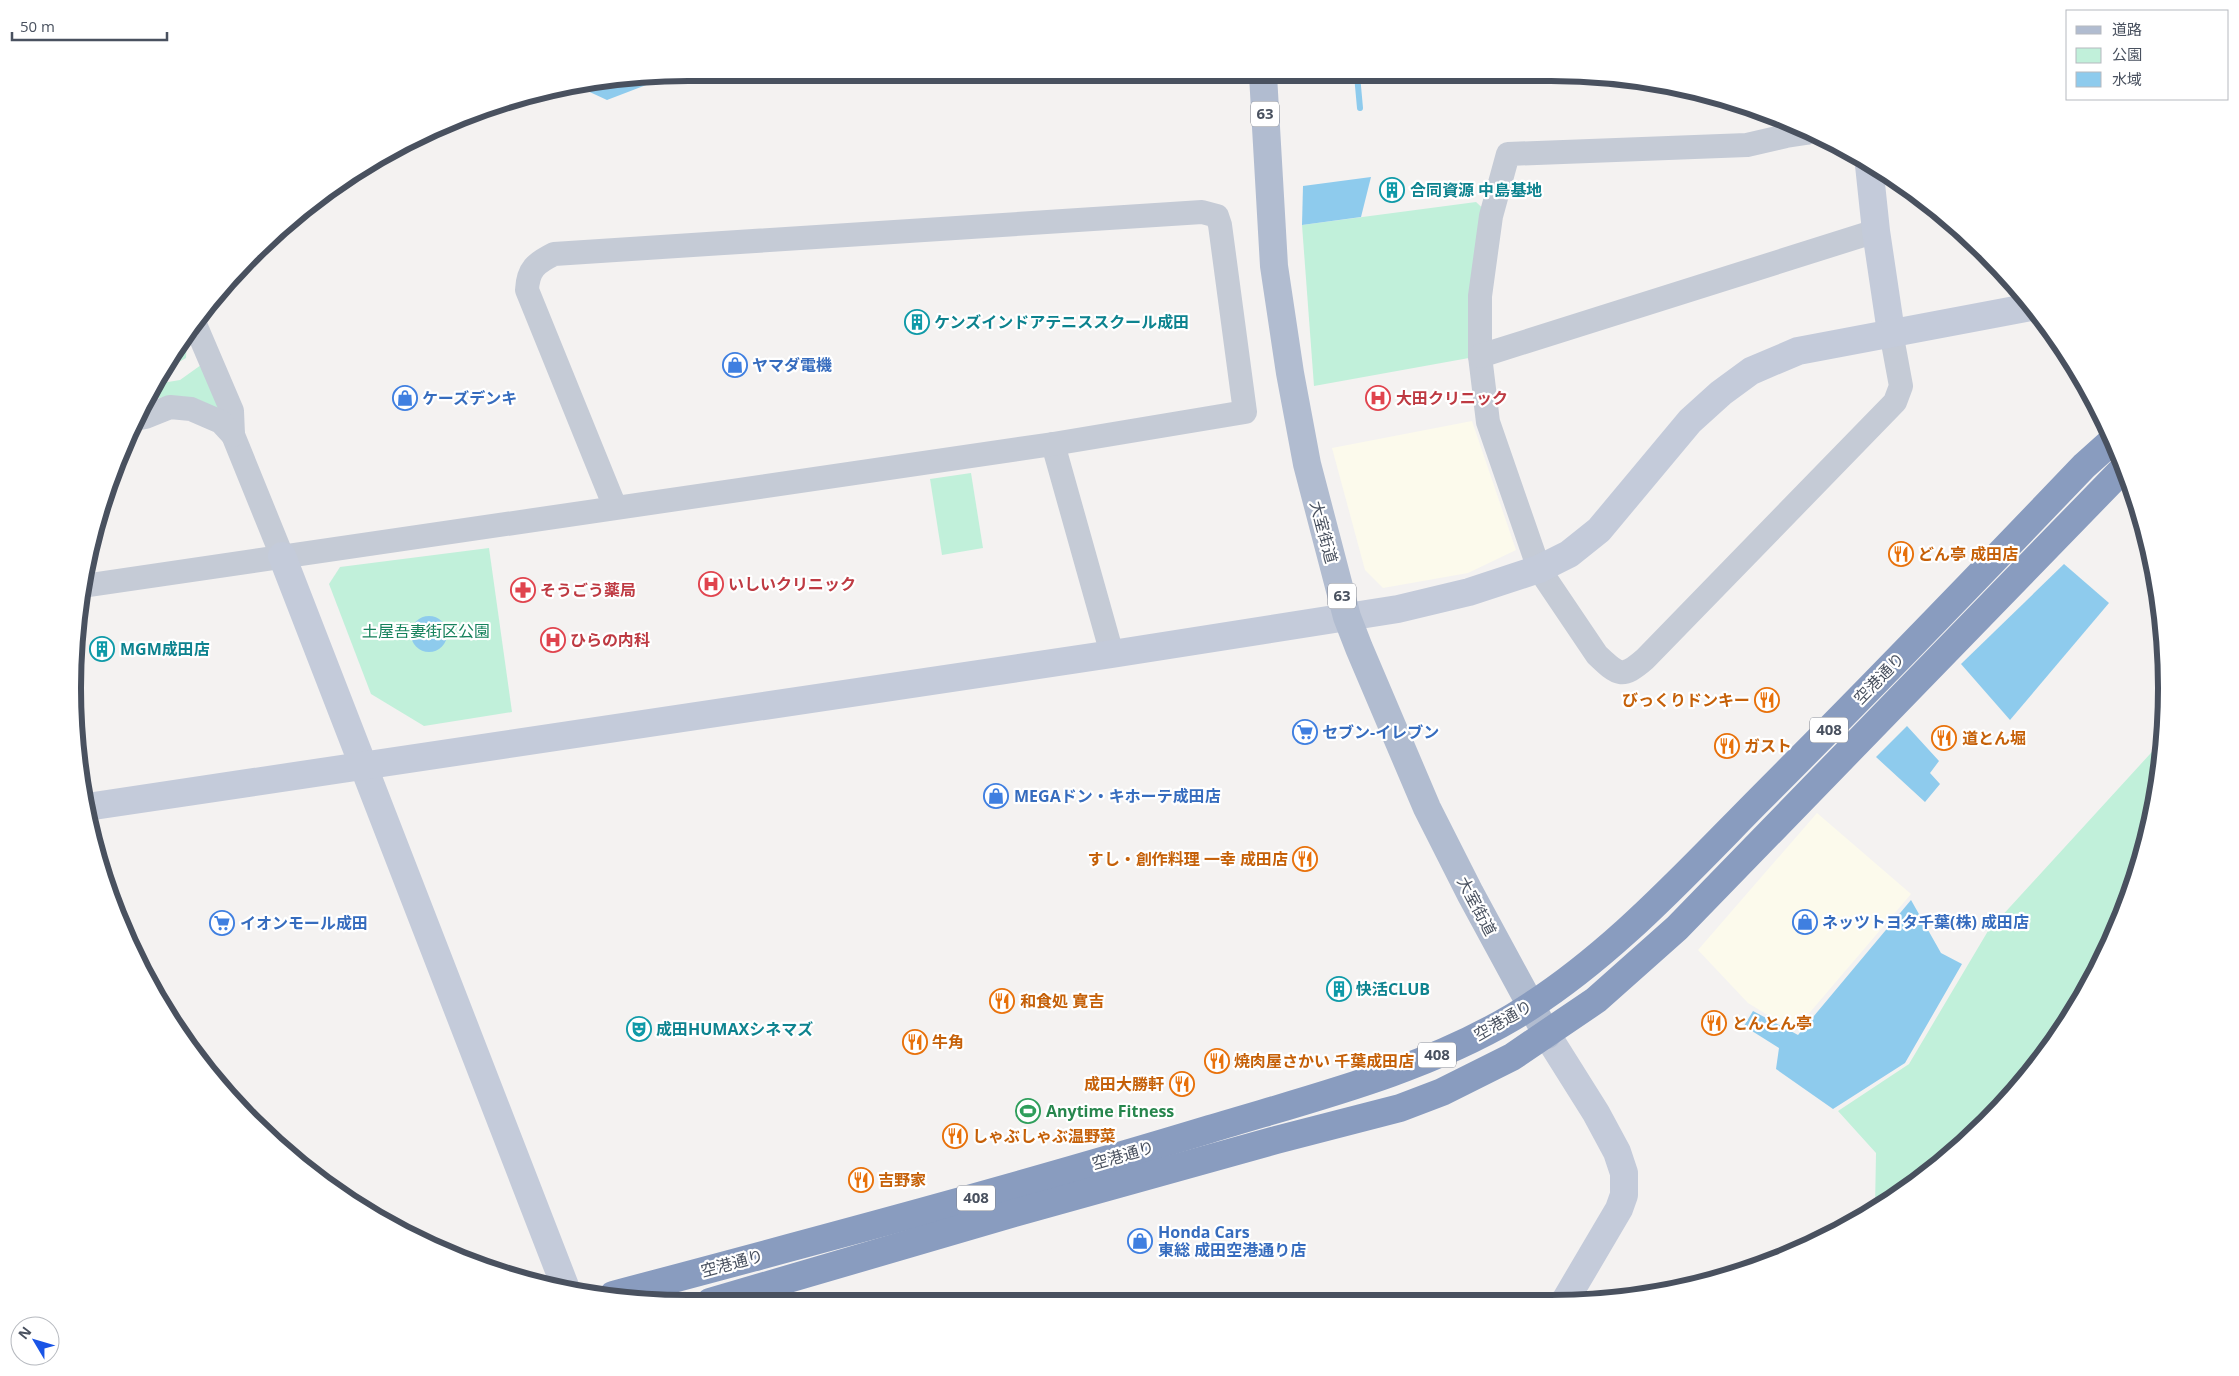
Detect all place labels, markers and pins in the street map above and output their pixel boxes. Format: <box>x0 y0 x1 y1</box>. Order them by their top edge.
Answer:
building icon: 合同資源 中島基地 <box>1379 177 1405 203</box>
place label: 合同資源 中島基地 <box>1410 179 1542 201</box>
building icon: ケンズインドアテニススクール成田 <box>904 309 930 335</box>
place label: ケンズインドアテニススクール成田 <box>934 311 1189 333</box>
shop icon: ヤマダ電機 <box>722 352 748 378</box>
place label: ヤマダ電機 <box>752 354 832 376</box>
shop icon: ケーズデンキ <box>392 385 418 411</box>
hospital icon: 大田クリニック <box>1365 385 1391 411</box>
place label: ケーズデンキ <box>422 387 517 409</box>
place label: 大田クリニック <box>1396 387 1508 409</box>
restaurant icon: どん亭 成田店 <box>1888 541 1914 567</box>
place label: どん亭 成田店 <box>1918 543 2018 565</box>
hospital icon: いしいクリニック <box>698 571 724 597</box>
place label: いしいクリニック <box>728 573 856 595</box>
pharmacy icon: そうごう薬局 <box>510 577 536 603</box>
place label: そうごう薬局 <box>540 579 636 601</box>
hospital icon: ひらの内科 <box>540 627 566 653</box>
place label: ひらの内科 <box>570 629 650 651</box>
building icon: MGM成田店 <box>89 636 115 662</box>
place label: MGM成田店 <box>120 638 210 660</box>
restaurant icon: びっくりドンキー <box>1754 687 1780 713</box>
place label: びっくりドンキー <box>1622 689 1750 711</box>
supermarket icon: セブン-イレブン <box>1292 719 1318 745</box>
place label: セブン-イレブン <box>1322 721 1439 743</box>
restaurant icon: 道とん堀 <box>1931 725 1957 751</box>
place label: 道とん堀 <box>1962 727 2026 749</box>
restaurant icon: ガスト <box>1714 733 1740 759</box>
place label: ガスト <box>1744 735 1792 757</box>
shop icon: MEGAドン・キホーテ成田店 <box>983 783 1009 809</box>
place label: MEGAドン・キホーテ成田店 <box>1014 785 1221 807</box>
restaurant icon: すし・創作料理 一幸 成田店 <box>1292 846 1318 872</box>
place label: すし・創作料理 一幸 成田店 <box>1088 848 1288 870</box>
shop icon: ネッツトヨタ千葉(株) 成田店 <box>1792 909 1818 935</box>
supermarket icon: イオンモール成田 <box>209 910 235 936</box>
place label: ネッツトヨタ千葉(株) 成田店 <box>1822 911 2029 933</box>
place label: イオンモール成田 <box>240 912 368 934</box>
building icon: 快活CLUB <box>1326 976 1352 1002</box>
place label: 快活CLUB <box>1356 978 1430 1000</box>
restaurant icon: 和食処 寛吉 <box>989 988 1015 1014</box>
place label: 和食処 寛吉 <box>1020 990 1104 1012</box>
restaurant icon: とんとん亭 <box>1701 1010 1727 1036</box>
place label: とんとん亭 <box>1732 1012 1812 1034</box>
theatre icon: 成田HUMAXシネマズ <box>626 1016 652 1042</box>
place label: 成田HUMAXシネマズ <box>656 1018 813 1040</box>
restaurant icon: 牛角 <box>902 1029 928 1055</box>
place label: 牛角 <box>932 1031 964 1053</box>
restaurant icon: 焼肉屋さかい 千葉成田店 <box>1204 1048 1230 1074</box>
place label: 焼肉屋さかい 千葉成田店 <box>1234 1050 1414 1072</box>
restaurant icon: 成田大勝軒 <box>1169 1071 1195 1097</box>
place label: 成田大勝軒 <box>1084 1073 1164 1095</box>
sports icon: Anytime Fitness <box>1015 1098 1041 1124</box>
place label: Anytime Fitness <box>1046 1100 1174 1122</box>
restaurant icon: しゃぶしゃぶ温野菜 <box>942 1123 968 1149</box>
place label: しゃぶしゃぶ温野菜 <box>972 1125 1116 1147</box>
restaurant icon: 吉野家 <box>848 1167 874 1193</box>
place label: 吉野家 <box>878 1169 926 1191</box>
place label: Honda Cars 東総 成田空港通り店 <box>1158 1221 1306 1261</box>
shop icon: Honda Cars 東総 成田空港通り店 <box>1127 1228 1153 1254</box>

